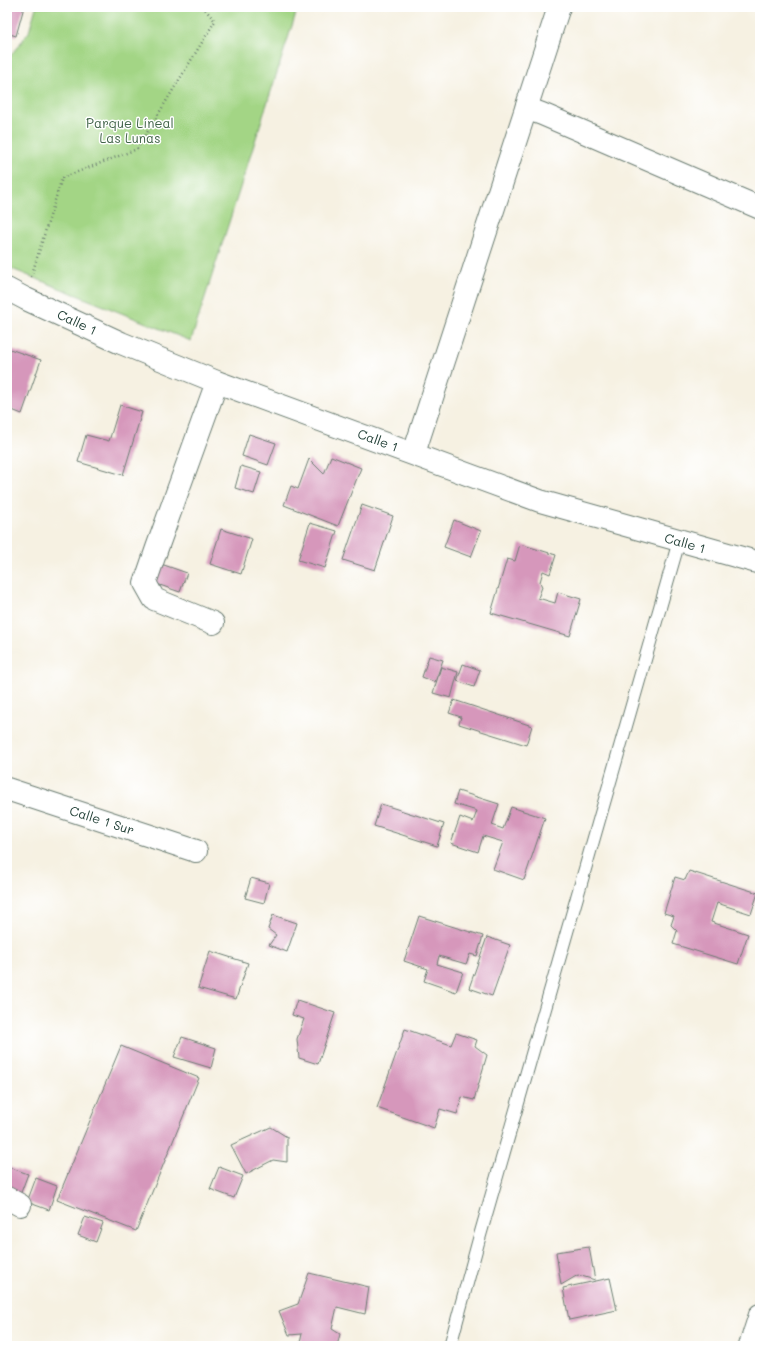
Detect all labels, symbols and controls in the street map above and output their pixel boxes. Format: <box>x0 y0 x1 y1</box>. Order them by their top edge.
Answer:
park label: Parque Líneal Las Lunas <box>86 114 174 146</box>
street label: Calle 1 <box>55 305 100 338</box>
street label: Calle 1 <box>356 424 401 455</box>
street label: Calle 1 <box>663 529 708 556</box>
street label: Calle 1 Sur <box>68 801 137 838</box>

